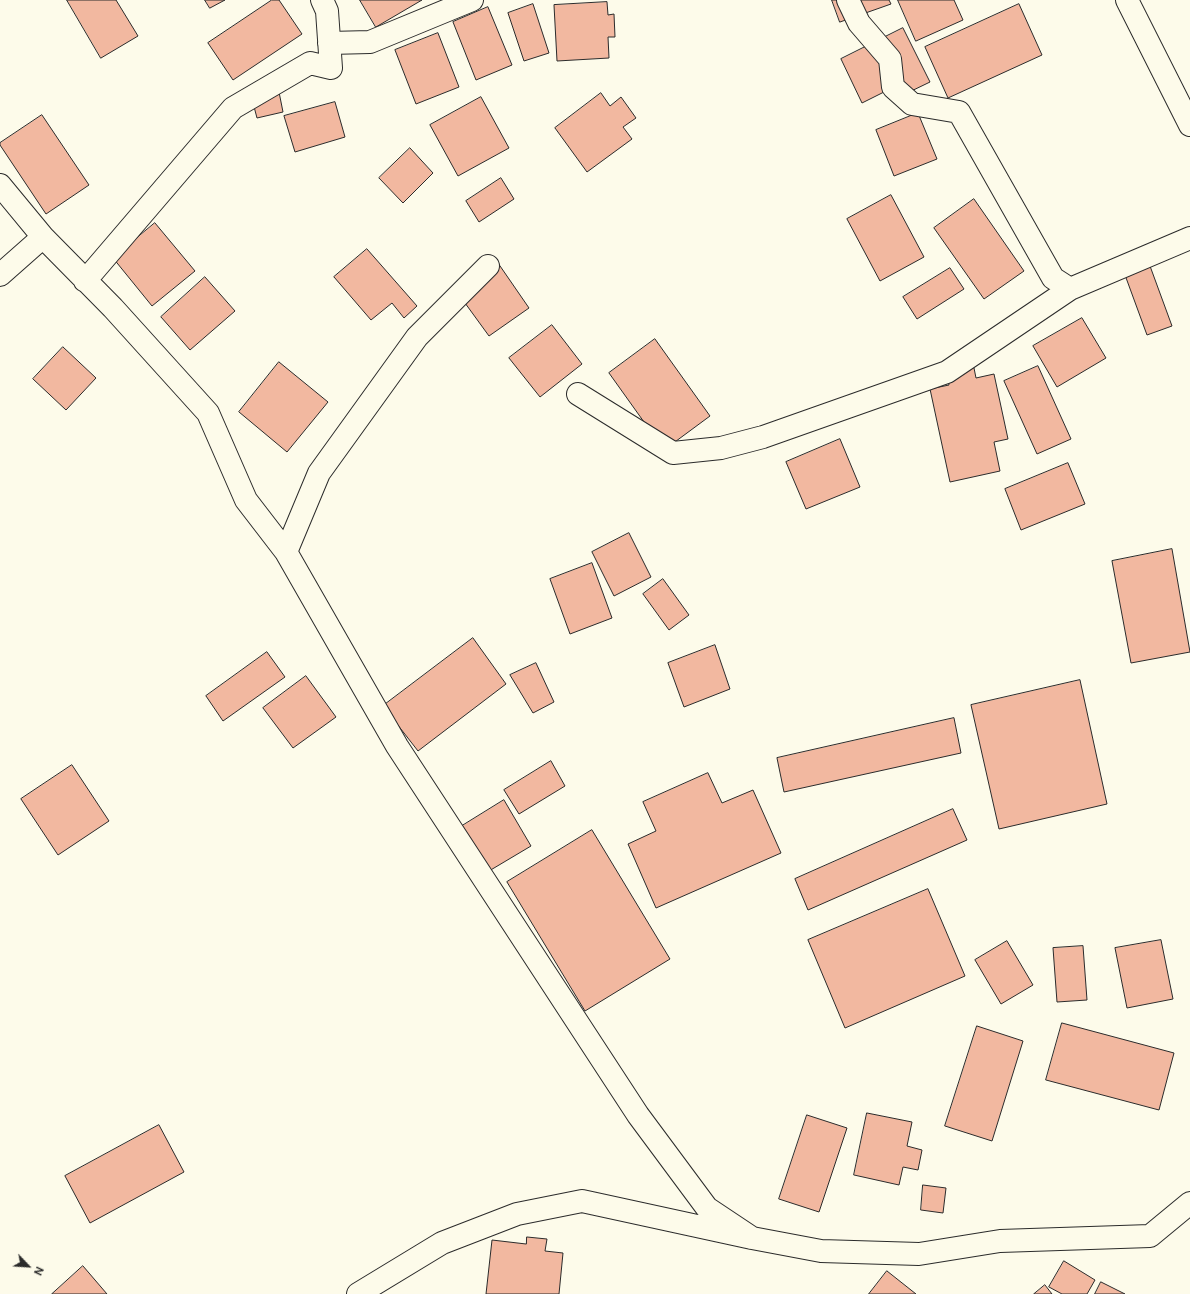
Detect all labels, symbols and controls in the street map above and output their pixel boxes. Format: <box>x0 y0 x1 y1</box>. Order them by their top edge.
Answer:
north arrow <box>8 1246 48 1286</box>
text: N <box>31 1264 47 1278</box>

